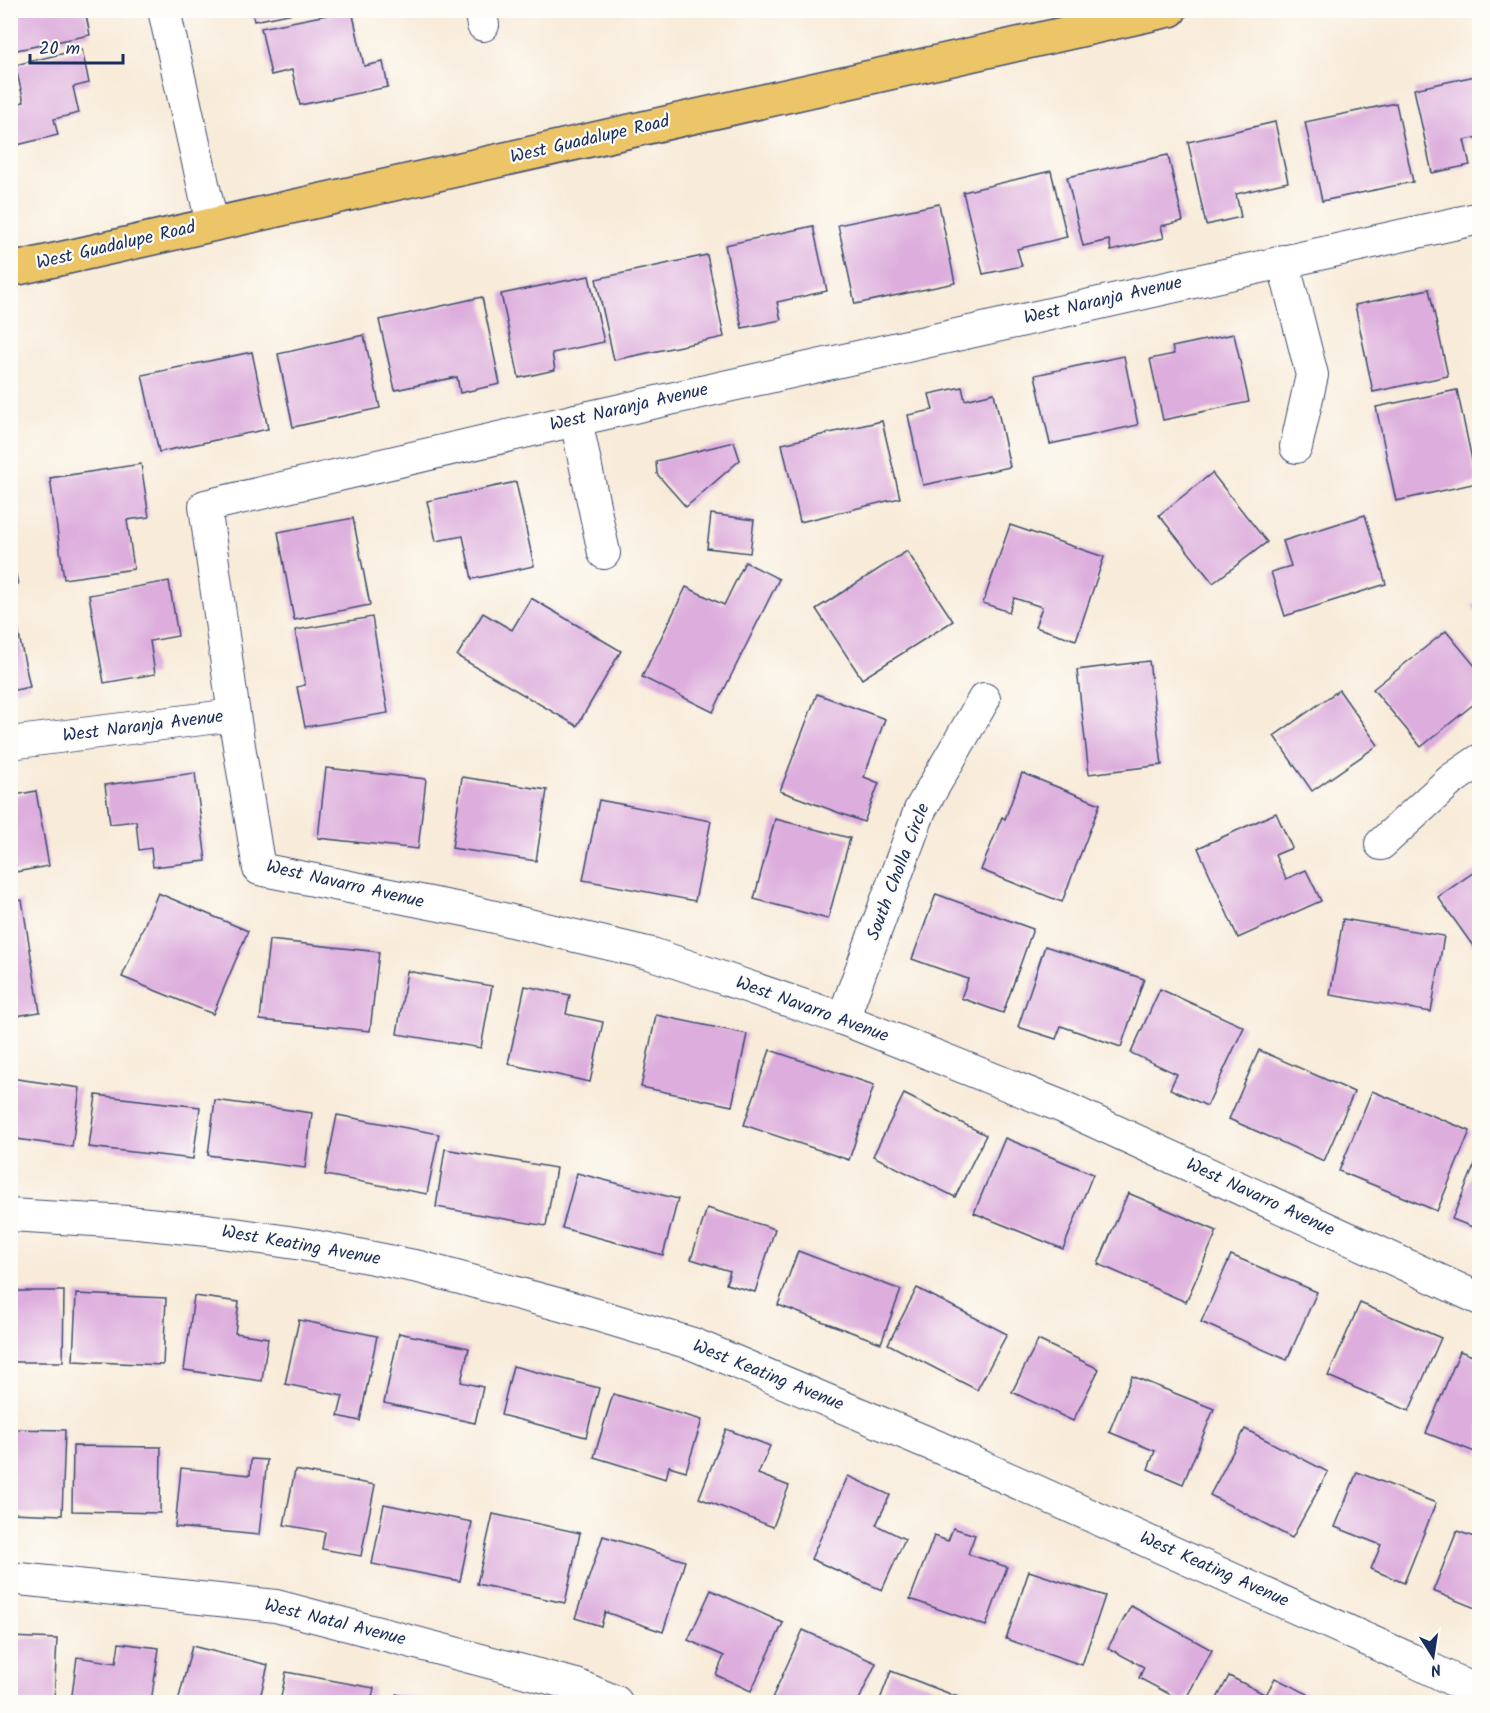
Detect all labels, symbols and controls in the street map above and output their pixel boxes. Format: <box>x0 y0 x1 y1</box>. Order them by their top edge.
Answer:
scale bar <box>30 27 123 65</box>
text: 20 m <box>39 35 80 64</box>
street label: West Guadalupe Road <box>508 107 673 172</box>
street label: West Guadalupe Road <box>34 213 199 278</box>
street label: West Naranja Avenue <box>1021 269 1185 333</box>
street label: West Naranja Avenue <box>547 376 711 440</box>
street label: West Naranja Avenue <box>61 703 225 751</box>
street label: South Cholla Circle <box>860 799 938 945</box>
street label: West Navarro Avenue <box>263 853 427 917</box>
street label: West Navarro Avenue <box>731 969 893 1051</box>
street label: West Navarro Avenue <box>1181 1151 1339 1245</box>
street label: West Keating Avenue <box>219 1218 383 1274</box>
street label: West Keating Avenue <box>688 1332 848 1420</box>
street label: West Keating Avenue <box>1135 1524 1293 1616</box>
street label: West Natal Avenue <box>261 1591 409 1655</box>
north arrow <box>1403 1626 1463 1686</box>
text: N <box>1428 1656 1443 1682</box>

